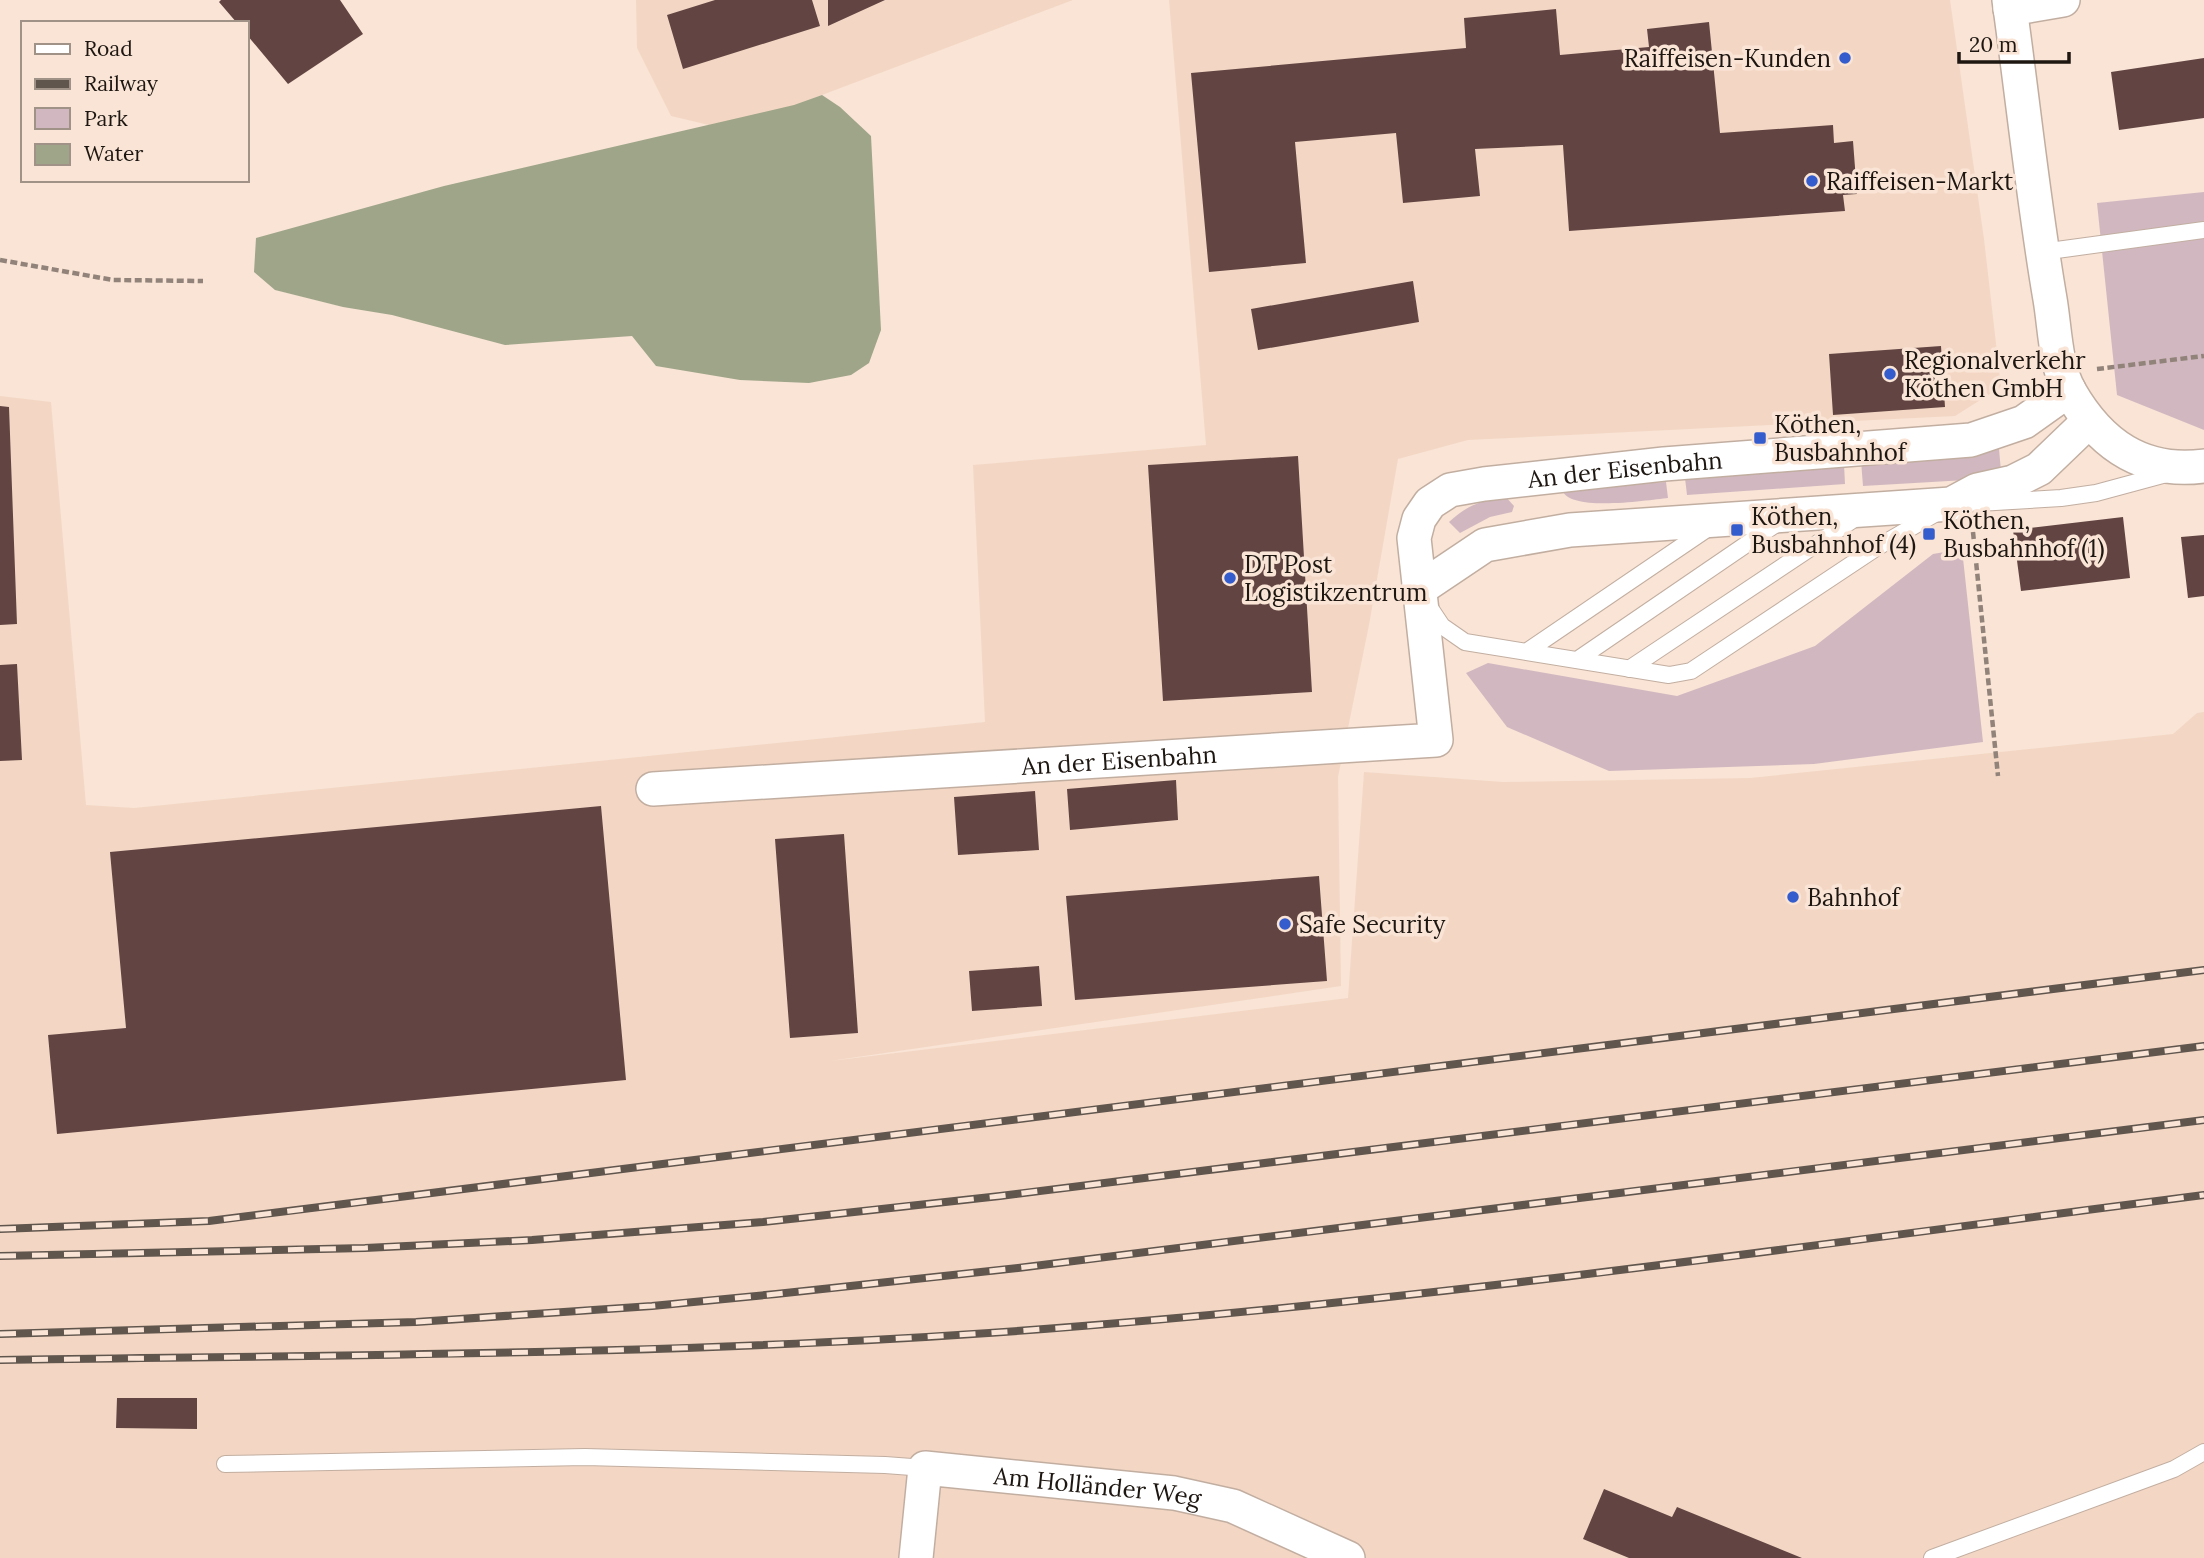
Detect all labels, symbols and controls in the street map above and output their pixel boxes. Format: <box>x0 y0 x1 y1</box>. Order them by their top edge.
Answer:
legend <box>21 21 248 182</box>
scale bar <box>1959 21 2069 65</box>
text: 20 m <box>1969 31 2018 58</box>
text: Road <box>84 35 133 62</box>
place label: Raiffeisen-Kunden <box>1624 43 1831 74</box>
marker: Raiffeisen-Kunden <box>1837 50 1853 66</box>
text: Railway <box>84 70 158 97</box>
text: Park <box>84 105 128 132</box>
text: Water <box>84 140 143 167</box>
place label: Raiffeisen-Markt <box>1826 166 2014 197</box>
marker: Raiffeisen-Markt <box>1804 173 1820 189</box>
place label: Regionalverkehr Köthen GmbH <box>1904 345 2086 404</box>
marker: Regionalverkehr Köthen GmbH <box>1882 366 1898 382</box>
place label: Köthen, Busbahnhof <box>1774 409 1908 468</box>
marker: Köthen, Busbahnhof <box>1752 430 1768 446</box>
street label: An der Eisenbahn <box>1525 444 1724 495</box>
place label: Köthen, Busbahnhof (4) <box>1751 501 1916 560</box>
place label: Köthen, Busbahnhof (1) <box>1943 505 2105 564</box>
marker: Köthen, Busbahnhof (4) <box>1729 522 1745 538</box>
marker: Köthen, Busbahnhof (1) <box>1921 526 1937 542</box>
place label: DT Post Logistikzentrum <box>1244 549 1427 608</box>
marker: DT Post Logistikzentrum <box>1222 570 1238 586</box>
street label: An der Eisenbahn <box>1019 738 1218 781</box>
place label: Bahnhof <box>1807 882 1902 913</box>
marker: Bahnhof <box>1785 889 1801 905</box>
place label: Safe Security <box>1299 909 1446 940</box>
marker: Safe Security <box>1277 916 1293 932</box>
street label: Am Holländer Weg <box>991 1459 1205 1514</box>

